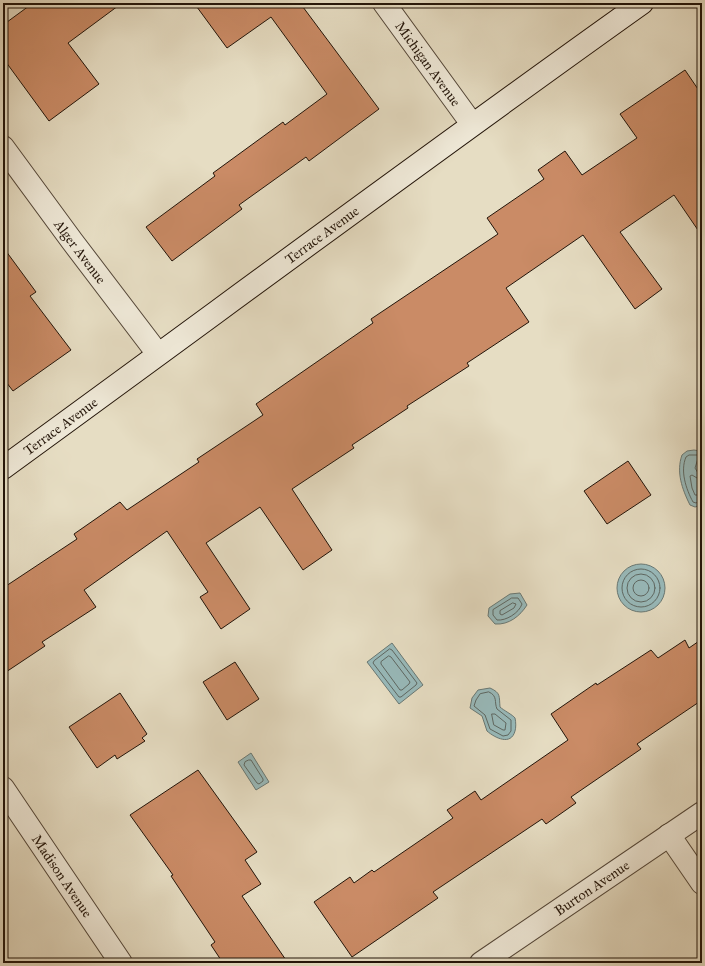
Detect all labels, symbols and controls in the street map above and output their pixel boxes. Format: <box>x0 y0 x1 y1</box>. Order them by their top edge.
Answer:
street label: Michigan Avenue <box>391 18 464 110</box>
street label: Terrace Avenue <box>282 202 363 268</box>
street label: Alger Avenue <box>50 216 110 287</box>
street label: Terrace Avenue <box>20 394 101 459</box>
street label: Madison Avenue <box>28 832 96 921</box>
street label: Burton Avenue <box>551 857 633 920</box>

